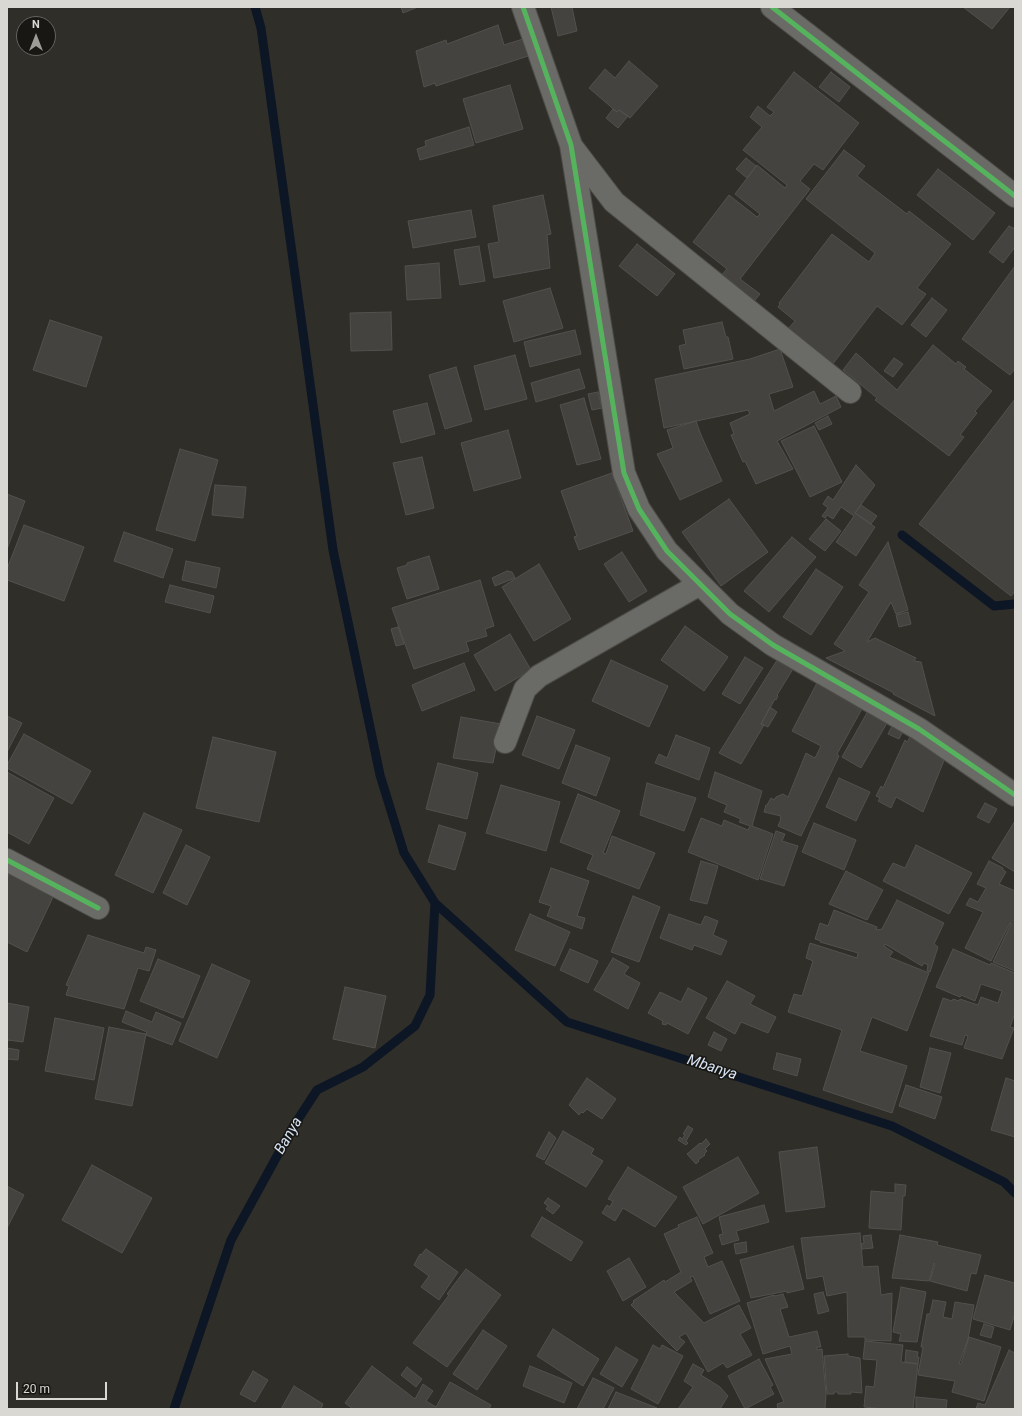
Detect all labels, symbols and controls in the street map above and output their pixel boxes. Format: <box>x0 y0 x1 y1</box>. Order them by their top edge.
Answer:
north arrow <box>16 16 56 56</box>
text: N <box>32 18 40 31</box>
water label: Mbanya <box>685 1051 739 1085</box>
water label: Banya <box>271 1114 307 1158</box>
scale bar <box>18 1374 109 1400</box>
text: 20 m <box>23 1382 50 1396</box>

